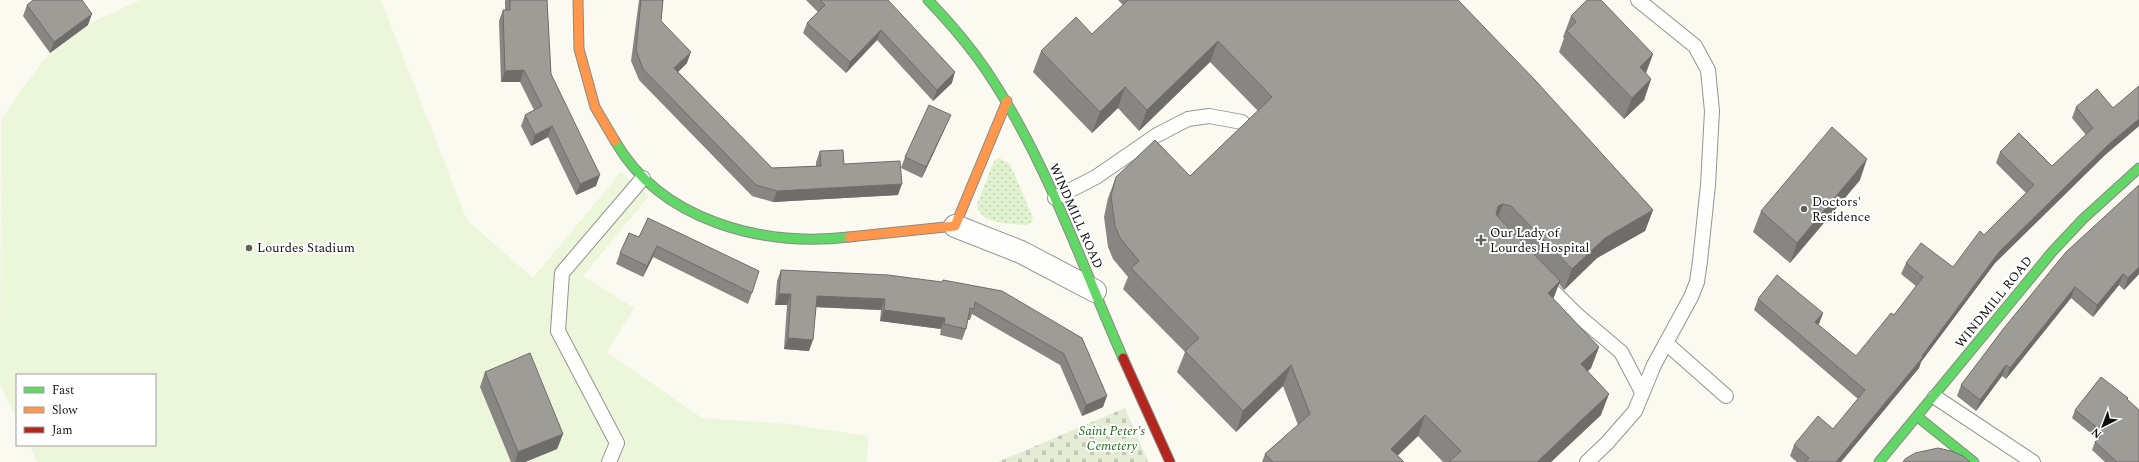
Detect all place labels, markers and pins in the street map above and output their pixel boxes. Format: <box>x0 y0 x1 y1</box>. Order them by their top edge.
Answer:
place label: Doctors' Residence <box>1812 192 1870 227</box>
marker: Doctors' Residence <box>1799 204 1809 214</box>
place label: Our Lady of Lourdes Hospital <box>1490 223 1590 258</box>
marker: Our Lady of Lourdes Hospital <box>1475 234 1487 246</box>
place label: Lourdes Stadium <box>257 238 355 258</box>
marker: Lourdes Stadium <box>244 243 254 253</box>

